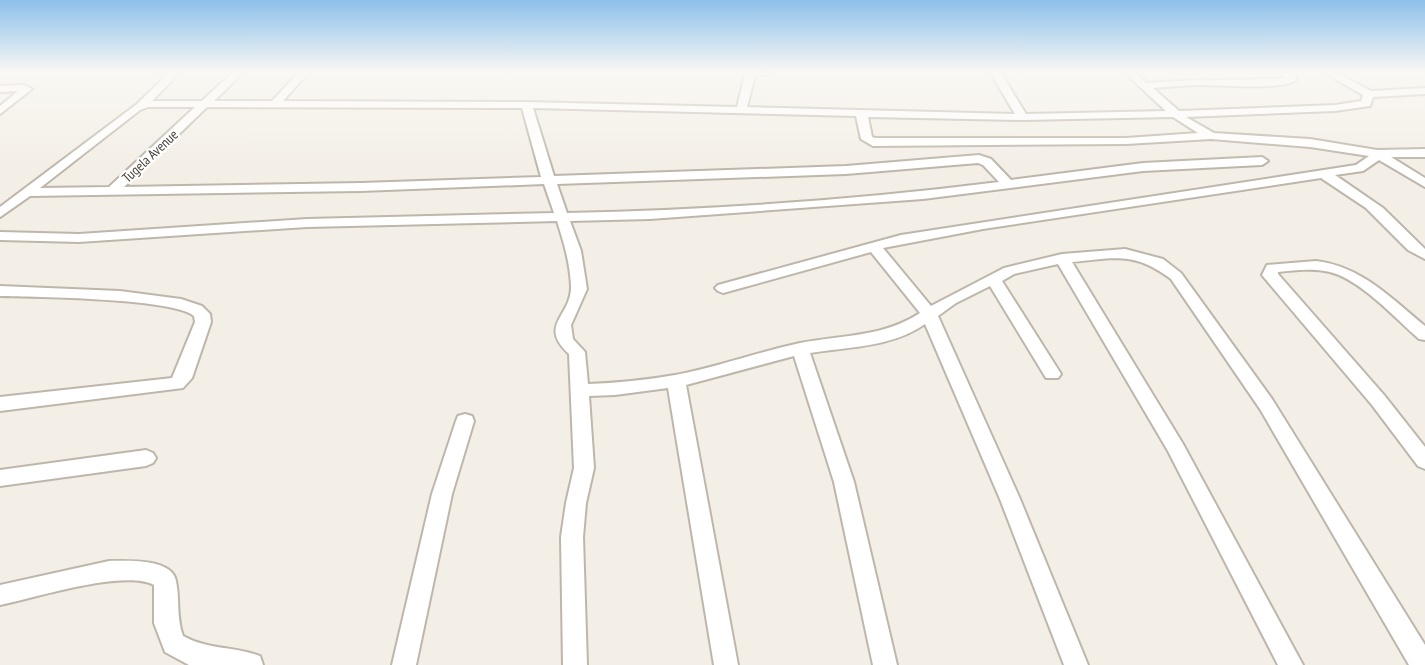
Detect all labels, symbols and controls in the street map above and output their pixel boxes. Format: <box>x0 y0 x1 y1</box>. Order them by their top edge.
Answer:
street label: Tugela Avenue <box>118 125 182 186</box>

